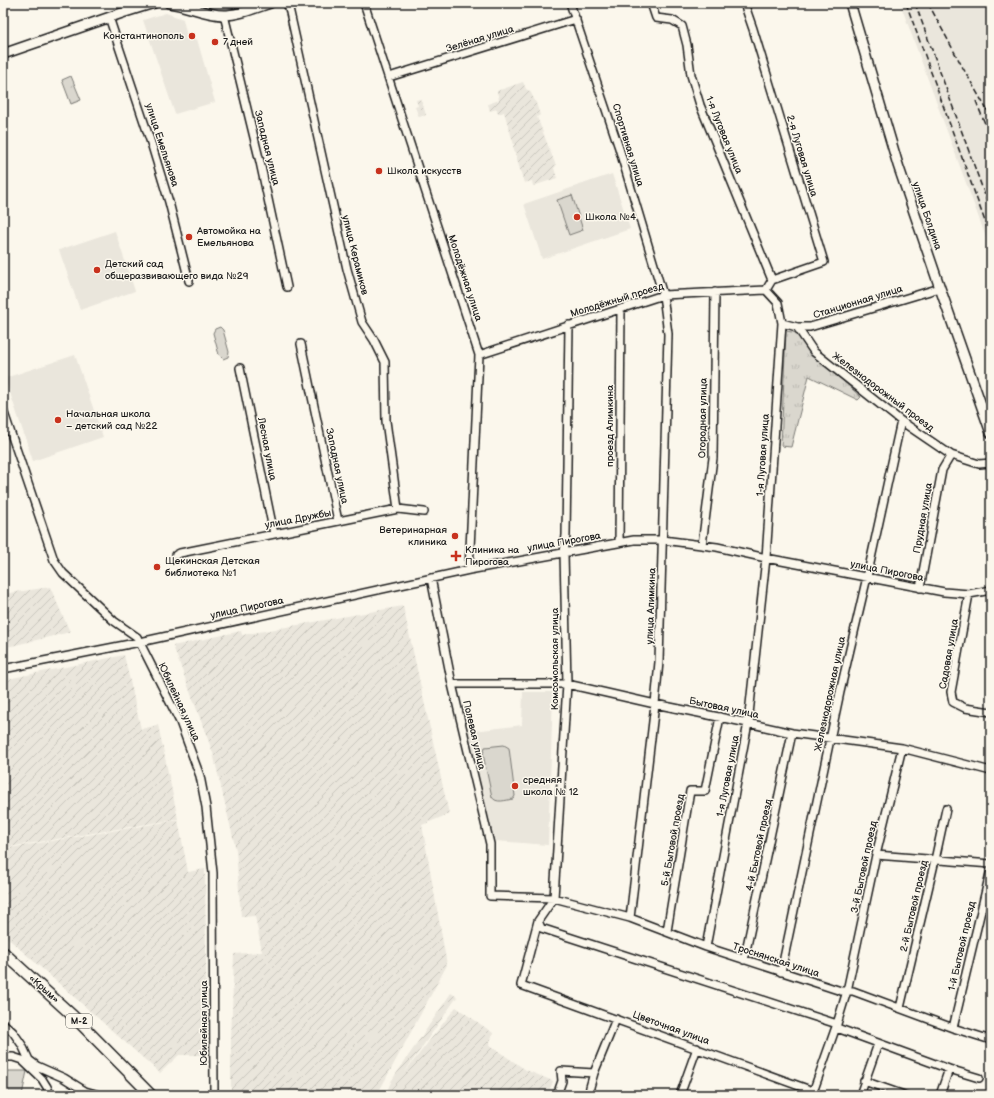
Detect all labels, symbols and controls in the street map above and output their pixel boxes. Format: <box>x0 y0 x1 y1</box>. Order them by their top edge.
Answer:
street label: Зелёная улица <box>445 23 515 55</box>
place label: Константинополь <box>103 30 184 42</box>
marker: Константинополь <box>187 31 197 41</box>
place label: 7 дней <box>223 36 253 48</box>
marker: 7 дней <box>210 37 220 47</box>
street label: 1-я Луговая улица <box>703 94 745 176</box>
street label: улица Емельянова <box>143 102 181 188</box>
street label: Спортивная улица <box>610 102 646 188</box>
street label: Западная улица <box>252 109 282 187</box>
street label: 2-я Луговая улица <box>784 114 820 198</box>
place label: Школа искусств <box>387 165 462 177</box>
marker: Школа искусств <box>374 166 384 176</box>
street label: улица Болдина <box>910 180 944 252</box>
place label: Школа №4 <box>585 211 636 223</box>
marker: Школа №4 <box>572 212 582 222</box>
street label: улица Керамиков <box>339 214 371 297</box>
place label: Автомойка на Емельянова <box>196 225 261 249</box>
marker: Автомойка на Емельянова <box>184 232 194 242</box>
street label: Молодёжная улица <box>445 233 485 323</box>
place label: Детский сад общеразвивающего вида №29 <box>105 258 249 282</box>
marker: Детский сад общеразвивающего вида №29 <box>92 265 102 275</box>
street label: Молодёжный проезд <box>569 280 665 320</box>
street label: Станционная улица <box>812 283 904 321</box>
street label: Железнодорожный проезд <box>830 350 936 434</box>
street label: Огородная улица <box>696 378 710 458</box>
street label: проезд Алимкина <box>604 385 616 467</box>
place label: Начальная школа – детский сад №22 <box>66 408 157 432</box>
street label: 1-я Луговая улица <box>754 413 772 497</box>
marker: Начальная школа – детский сад №22 <box>53 415 63 425</box>
street label: Лесная улица <box>255 415 279 482</box>
street label: Западная улица <box>323 427 351 505</box>
street label: Прудная улица <box>911 482 935 554</box>
street label: улица Дружбы <box>264 507 332 531</box>
place label: Ветеринарная клиника <box>379 524 447 548</box>
street label: улица Пирогова <box>526 530 602 554</box>
marker: Ветеринарная клиника <box>450 531 460 541</box>
place label: Клиника на Пирогова <box>465 544 519 568</box>
marker: Клиника на Пирогова <box>450 550 462 562</box>
place label: Щекинская Детская библиотека №1 <box>165 555 260 579</box>
street label: улица Пирогова <box>849 558 925 584</box>
marker: Щекинская Детская библиотека №1 <box>152 562 162 572</box>
street label: улица Алимкина <box>644 567 658 645</box>
street label: улица Пирогова <box>209 594 285 622</box>
street label: Комсомольская улица <box>549 608 561 710</box>
street label: Садовая улица <box>937 618 961 690</box>
street label: Железнодорожная улица <box>812 635 848 753</box>
street label: Юбилейная улица <box>156 661 203 743</box>
street label: Бытовая улица <box>688 695 760 721</box>
street label: Полевая улица <box>460 699 488 771</box>
street label: 1-я Луговая улица <box>714 734 742 818</box>
place label: средняя школа № 12 <box>523 774 579 798</box>
marker: средняя школа № 12 <box>510 781 520 791</box>
street label: 5-й Бытовой проезд <box>659 793 687 887</box>
street label: 4-й Бытовой проезд <box>743 798 775 892</box>
street label: 3-й Бытовой проезд <box>848 820 880 914</box>
street label: 2-й Бытовой проезд <box>898 859 930 953</box>
street label: 1-й Бытовой проезд <box>946 900 978 992</box>
street label: Троснянская улица <box>731 940 821 980</box>
street label: «Крым» <box>26 972 62 1006</box>
street label: Юбилейная улица <box>198 980 210 1066</box>
street label: Цветочная улица <box>631 1009 711 1047</box>
road number: М-2 <box>66 1014 92 1028</box>

